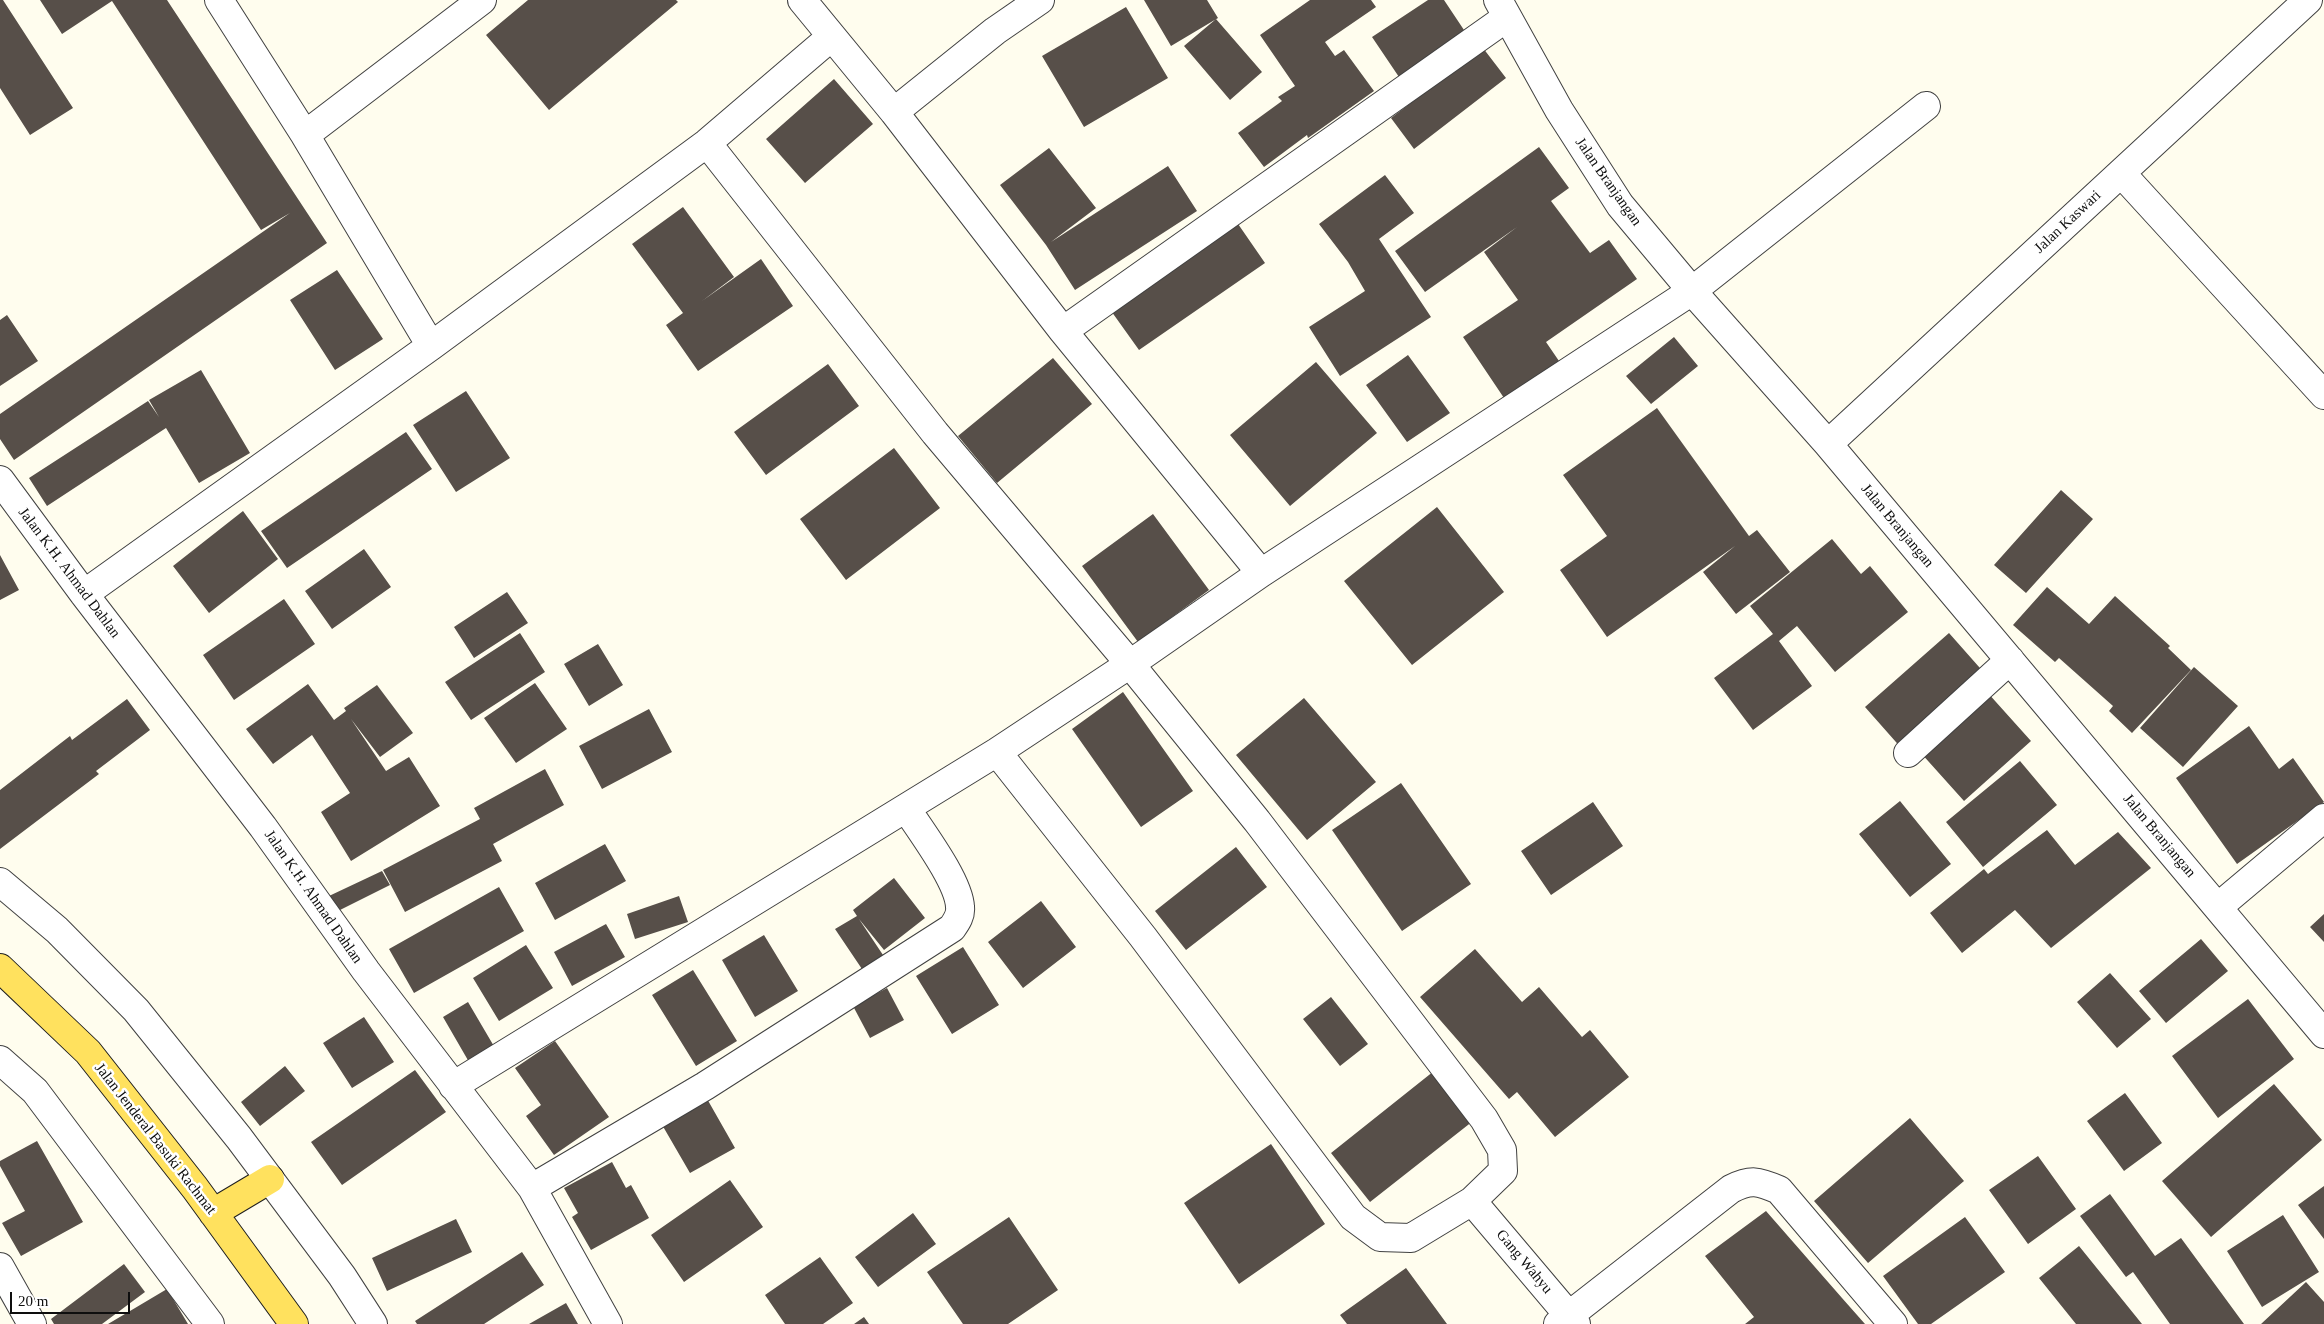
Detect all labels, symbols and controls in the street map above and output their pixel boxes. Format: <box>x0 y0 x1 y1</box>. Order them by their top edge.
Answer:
street label: Jalan Branjangan <box>1571 134 1645 230</box>
street label: Jalan Kaswari <box>2031 187 2105 257</box>
street label: Jalan Branjangan <box>1857 480 1937 572</box>
street label: Jalan K.H. Ahmad Dahlan <box>14 504 124 642</box>
street label: Jalan Branjangan <box>2119 790 2199 882</box>
street label: Jalan K.H. Ahmad Dahlan <box>260 827 366 967</box>
street label: Jalan Jenderal Basuki Rachmat <box>90 1060 220 1218</box>
street label: Gang Wahyu <box>1492 1226 1556 1298</box>
scale bar <box>12 1282 132 1314</box>
text: 20 m <box>18 1293 48 1309</box>

